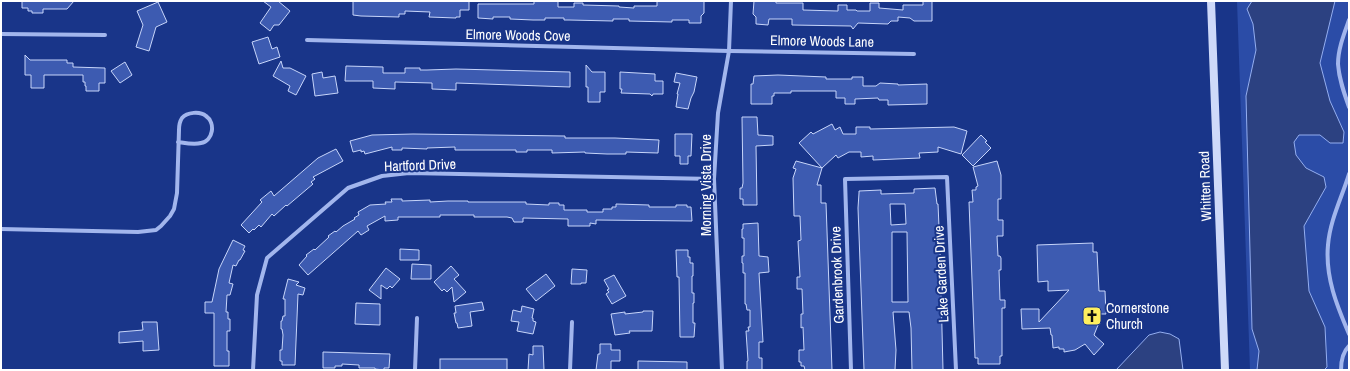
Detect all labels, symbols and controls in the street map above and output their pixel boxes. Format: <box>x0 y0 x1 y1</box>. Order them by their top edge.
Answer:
street label: Elmore Woods Cove <box>465 25 571 45</box>
street label: Elmore Woods Lane <box>770 31 874 51</box>
street label: Morning Vista Drive <box>697 134 715 236</box>
street label: Whitten Road <box>1195 151 1215 221</box>
street label: Hartford Drive <box>384 155 456 175</box>
street label: Lake Garden Drive <box>929 225 953 323</box>
street label: Gardenbrook Drive <box>826 226 848 324</box>
place label: Cornerstone Church <box>1106 299 1169 333</box>
church icon: Cornerstone Church <box>1081 305 1103 327</box>

